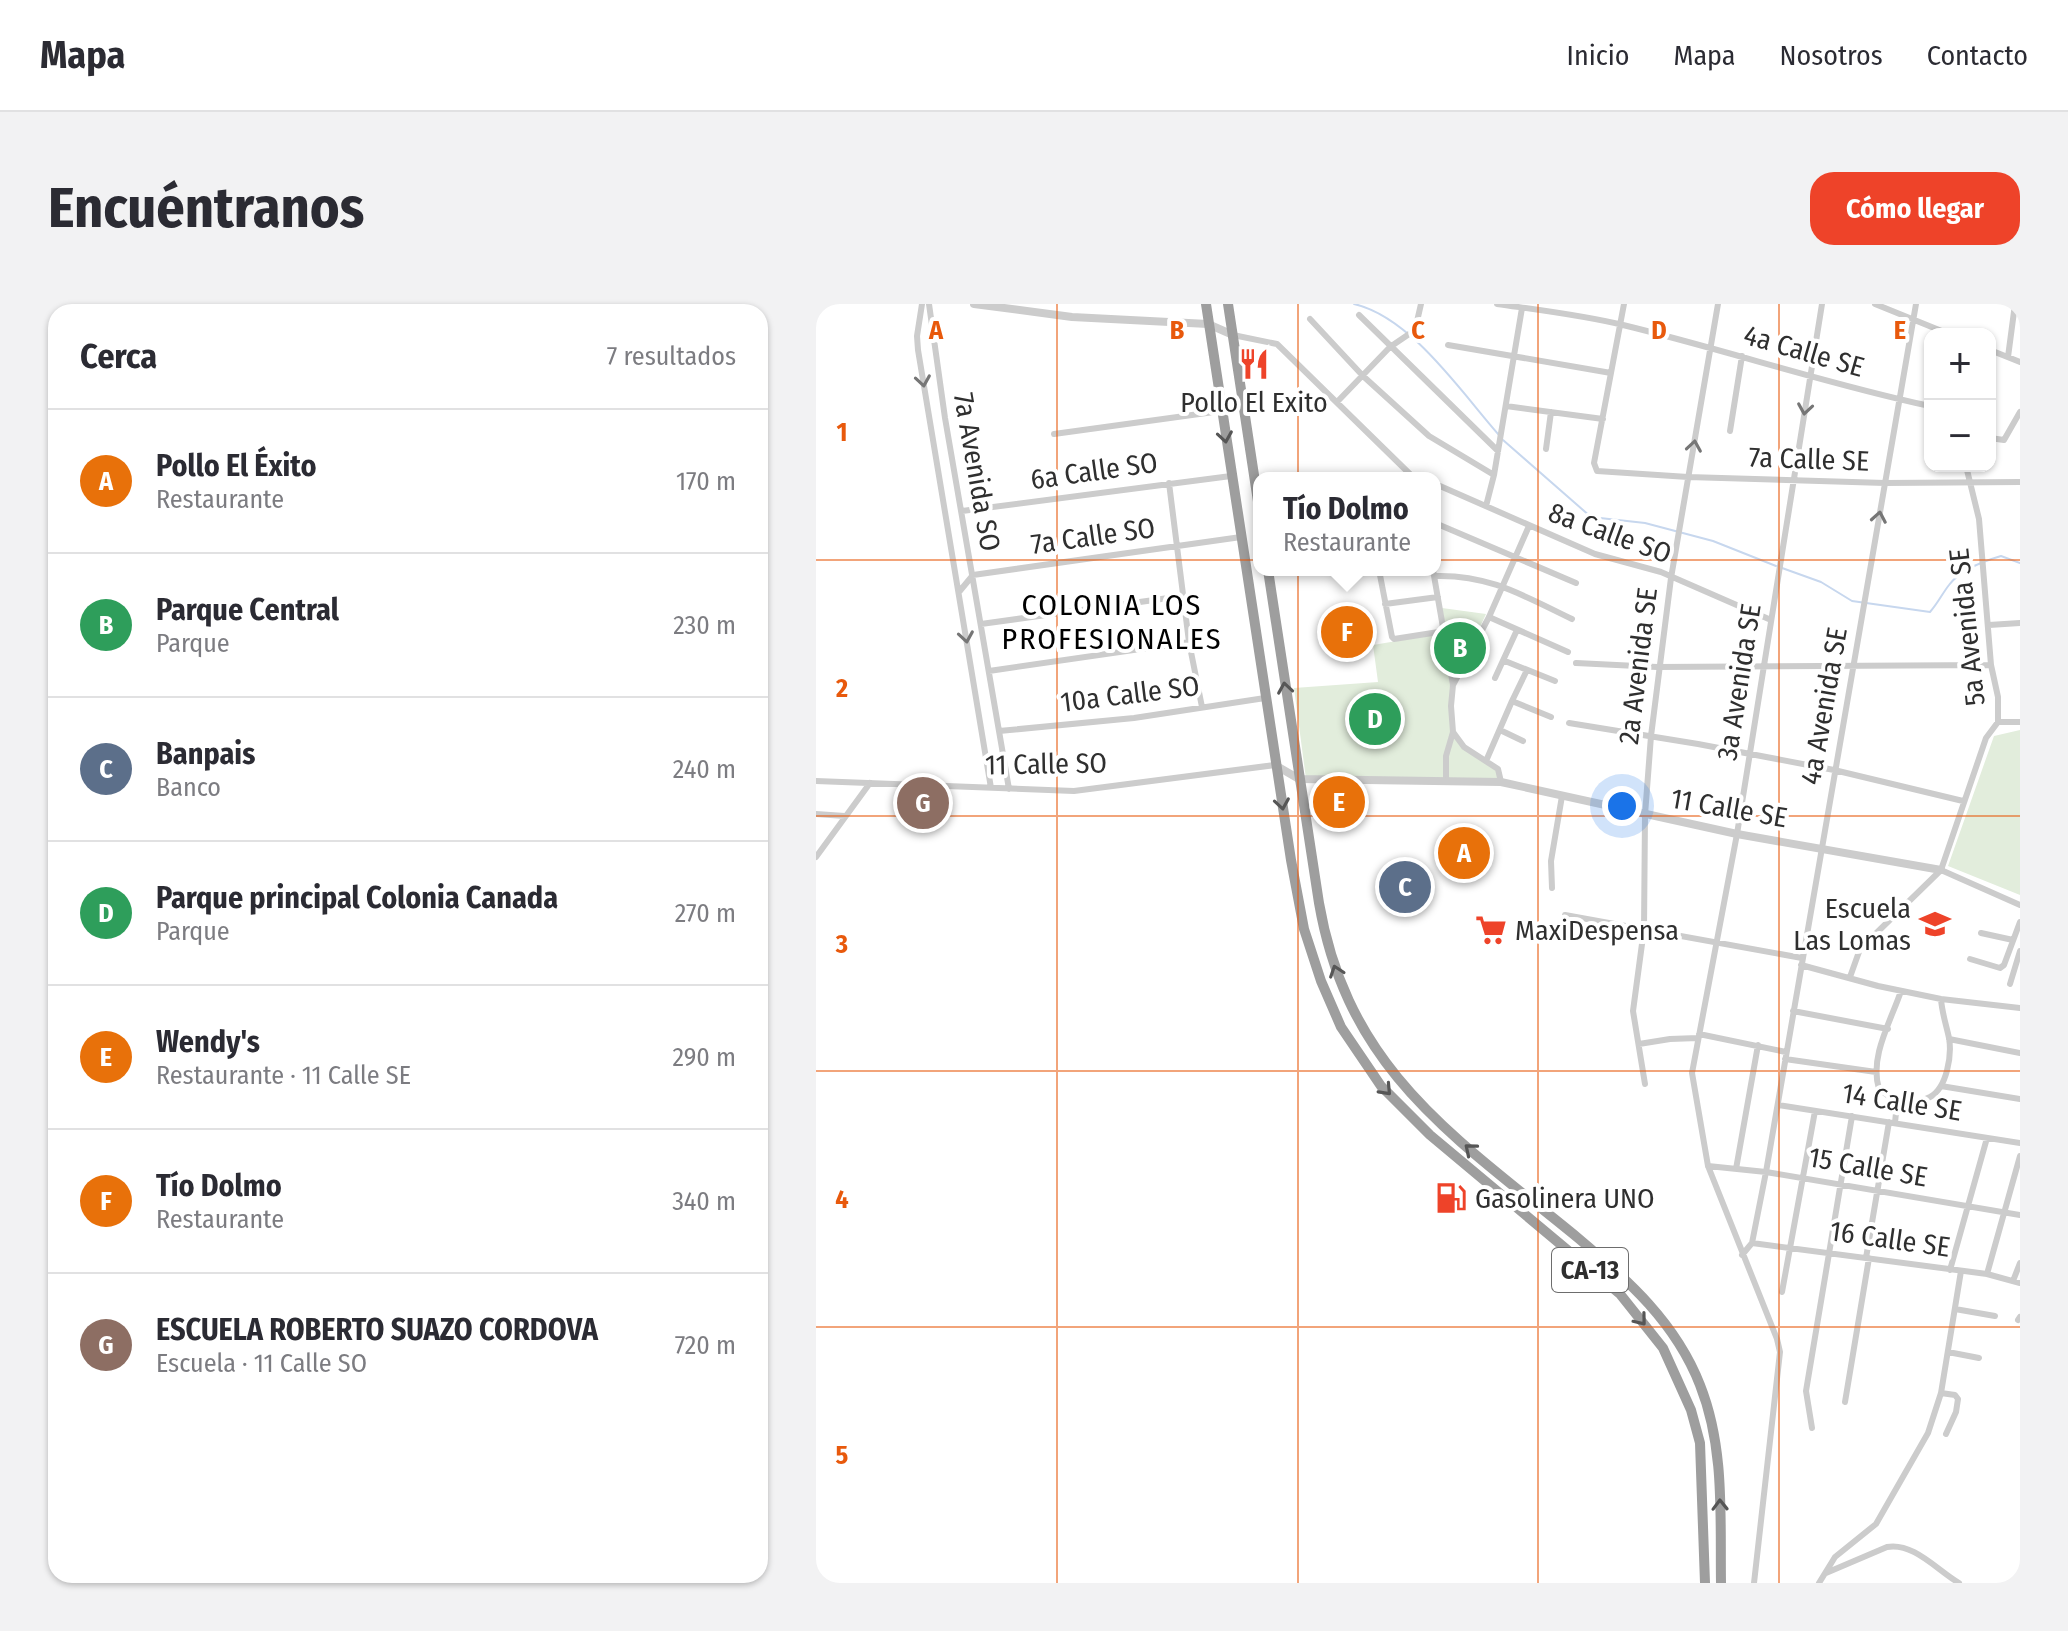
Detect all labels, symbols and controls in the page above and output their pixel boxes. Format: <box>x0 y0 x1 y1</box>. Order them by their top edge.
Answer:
text: Mapa <box>40 32 125 78</box>
text: Inicio <box>1567 39 1629 72</box>
text: Mapa <box>1673 39 1735 72</box>
text: Nosotros <box>1779 39 1883 72</box>
text: Contacto <box>1927 39 2028 72</box>
button: Cómo llegar <box>1810 172 2020 245</box>
text: Encuéntranos <box>48 175 364 242</box>
text: A <box>928 315 944 346</box>
text: B <box>1170 315 1185 346</box>
text: C <box>1411 315 1425 346</box>
text: D <box>1651 315 1667 346</box>
text: E <box>1894 315 1906 346</box>
street label: 4a Calle SE <box>1740 318 1868 384</box>
map controls <box>1924 328 1996 472</box>
button: + <box>1924 328 1996 400</box>
text: Cerca <box>80 336 157 377</box>
text: 7 resultados <box>607 341 736 372</box>
restaurant icon: Pollo El Exito <box>1237 347 1271 381</box>
one-way arrow <box>914 374 931 388</box>
place label: Pollo El Exito <box>1180 386 1328 419</box>
street label: 7a Avenida SO <box>947 390 1007 554</box>
button: − <box>1924 400 1996 472</box>
one-way arrow <box>1797 402 1814 415</box>
text: 1 <box>837 417 848 448</box>
one-way arrow <box>1216 430 1233 443</box>
one-way arrow <box>1684 439 1701 453</box>
street label: 7a Calle SE <box>1748 440 1870 478</box>
street label: 6a Calle SO <box>1028 446 1160 496</box>
text: Pollo El Éxito <box>156 448 316 484</box>
text: A <box>99 466 113 497</box>
text: 170 m <box>676 466 736 497</box>
popup <box>1253 472 1441 576</box>
text: Restaurante <box>156 484 284 515</box>
text: Tío Dolmo <box>1283 491 1409 527</box>
street label: 8a Calle SO <box>1544 496 1676 570</box>
one-way arrow <box>1870 510 1887 524</box>
street label: 7a Calle SO <box>1029 511 1157 561</box>
text: Restaurante <box>1283 527 1411 558</box>
street label: 5a Avenida SE <box>1942 547 1992 707</box>
street label: 2a Avenida SE <box>1612 586 1664 746</box>
district label: COLONIA LOS PROFESIONALES <box>1001 587 1223 657</box>
text: Parque Central <box>156 592 339 628</box>
street label: 3a Avenida SE <box>1710 601 1768 763</box>
pin: F <box>1321 602 1373 662</box>
text: B <box>99 610 113 641</box>
text: 230 m <box>673 610 736 641</box>
pin: B <box>1434 618 1486 678</box>
street label: 4a Avenida SE <box>1794 625 1854 787</box>
text: Parque <box>156 628 230 659</box>
one-way arrow <box>957 631 974 644</box>
street label: 10a Calle SO <box>1059 669 1201 719</box>
text: 2 <box>835 673 848 704</box>
one-way arrow <box>1278 681 1295 694</box>
pin: D <box>1349 689 1401 749</box>
text: Banpais <box>156 736 255 772</box>
street label: 11 Calle SO <box>985 746 1107 782</box>
text: C <box>99 754 113 785</box>
text: 240 m <box>673 754 736 785</box>
text: Banco <box>156 772 221 803</box>
pin: E <box>1313 772 1365 832</box>
pin: G <box>897 773 949 833</box>
street label: 11 Calle SE <box>1668 782 1790 834</box>
your location <box>1602 786 1642 826</box>
one-way arrow <box>1273 797 1290 811</box>
pin: A <box>1438 823 1490 883</box>
pin: C <box>1379 857 1431 917</box>
text: Parque principal Colonia Canada <box>156 880 558 916</box>
place label: Escuela Las Lomas <box>1793 892 1911 957</box>
text: D <box>98 898 114 929</box>
text: 270 m <box>675 898 736 929</box>
school or university icon: Escuela Las Lomas <box>1918 907 1952 941</box>
supermarket icon: MaxiDespensa <box>1474 913 1508 947</box>
place label: MaxiDespensa <box>1515 914 1679 947</box>
text: Parque <box>156 916 230 947</box>
text: 3 <box>835 929 848 960</box>
one-way arrow <box>1329 964 1345 978</box>
text: Wendy's <box>156 1024 260 1060</box>
text: E <box>100 1042 112 1073</box>
text: 290 m <box>672 1042 736 1073</box>
text: Restaurante · 11 Calle SE <box>156 1060 411 1091</box>
street label: 14 Calle SE <box>1840 1076 1964 1128</box>
one-way arrow <box>1377 1081 1392 1095</box>
street label: 15 Calle SE <box>1806 1140 1930 1194</box>
one-way arrow <box>1465 1144 1479 1159</box>
text: Tío Dolmo <box>156 1168 282 1204</box>
fuel station icon: Gasolinera UNO <box>1434 1181 1468 1215</box>
place label: Gasolinera UNO <box>1475 1182 1655 1215</box>
text: 4 <box>835 1184 849 1215</box>
text: F <box>100 1186 112 1217</box>
text: 340 m <box>672 1186 736 1217</box>
text: Restaurante <box>156 1204 284 1235</box>
street label: 16 Calle SE <box>1828 1214 1952 1264</box>
road number: CA-13 <box>1552 1248 1628 1292</box>
one-way arrow <box>1631 1311 1645 1326</box>
text: ESCUELA ROBERTO SUAZO CORDOVA <box>156 1312 598 1348</box>
text: G <box>98 1330 114 1361</box>
text: 720 m <box>675 1330 736 1361</box>
text: Escuela · 11 Calle SO <box>156 1348 367 1379</box>
text: 5 <box>836 1440 849 1471</box>
one-way arrow <box>1711 1498 1729 1511</box>

